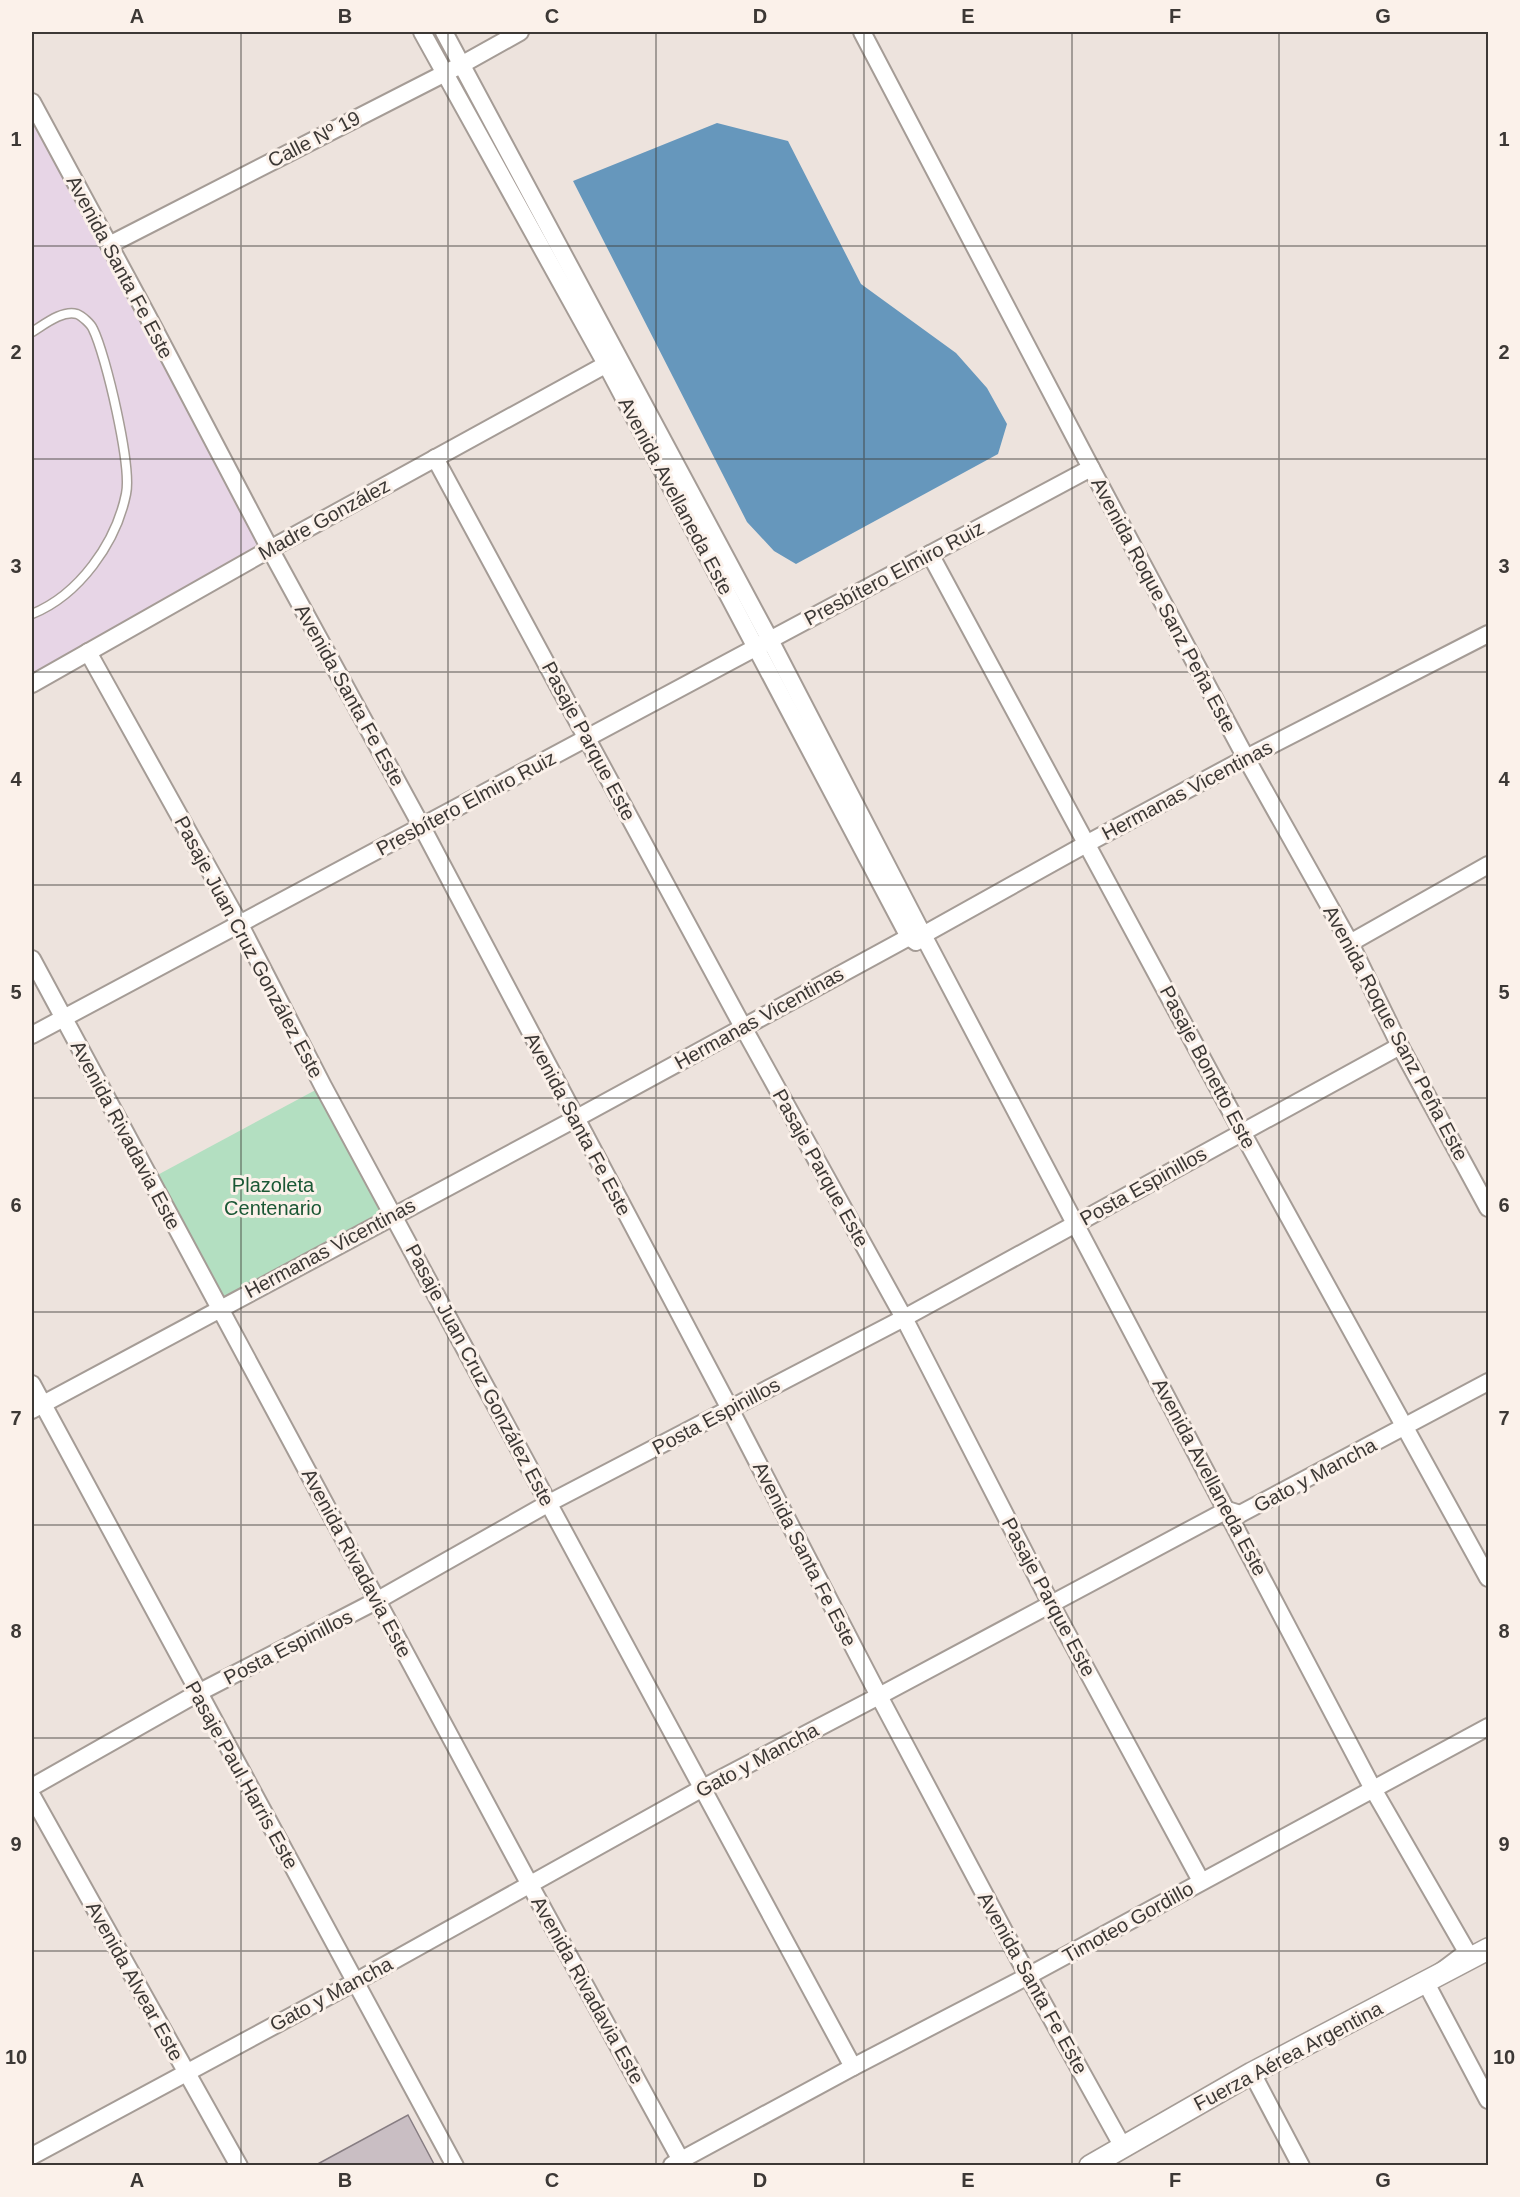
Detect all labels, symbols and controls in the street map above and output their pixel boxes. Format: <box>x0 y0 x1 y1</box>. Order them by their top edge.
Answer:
text: A <box>130 5 144 27</box>
text: B <box>338 5 352 27</box>
text: C <box>545 5 559 27</box>
text: D <box>753 5 767 27</box>
text: E <box>961 5 975 27</box>
text: F <box>1169 5 1181 27</box>
text: G <box>1375 5 1391 27</box>
street label: Calle Nº 19 <box>264 106 364 172</box>
text: 1 <box>10 128 22 150</box>
text: 1 <box>1498 128 1510 150</box>
street label: Avenida Santa Fe Este <box>62 172 178 362</box>
text: 2 <box>10 341 22 363</box>
text: 2 <box>1498 341 1510 363</box>
street label: Avenida Avellaneda Este <box>615 393 737 599</box>
street label: Madre González <box>254 474 394 564</box>
street label: Avenida Roque Sanz Peña Este <box>1087 474 1241 736</box>
street label: Presbítero Elmiro Ruiz <box>801 516 987 630</box>
text: 3 <box>10 555 22 577</box>
text: 3 <box>1498 555 1510 577</box>
street label: Avenida Santa Fe Este <box>291 600 409 790</box>
street label: Pasaje Parque Este <box>538 658 640 824</box>
street label: Hermanas Vicentinas <box>1098 736 1276 844</box>
street label: Presbítero Elmiro Ruiz <box>373 746 559 860</box>
text: 4 <box>10 768 22 790</box>
text: 4 <box>1498 768 1510 790</box>
street label: Pasaje Juan Cruz González Este <box>170 812 328 1082</box>
street label: Avenida Roque Sanz Peña Este <box>1319 902 1473 1164</box>
street label: Hermanas Vicentinas <box>671 962 847 1074</box>
text: 5 <box>10 981 22 1003</box>
text: 5 <box>1498 981 1510 1003</box>
street label: Pasaje Bonetto Este <box>1156 982 1260 1152</box>
street label: Avenida Santa Fe Este <box>520 1029 636 1219</box>
street label: Avenida Rivadavia Este <box>67 1037 185 1233</box>
street label: Pasaje Parque Este <box>769 1085 873 1251</box>
street label: Posta Espinillos <box>1076 1142 1210 1230</box>
park label: Plazoleta Centenario <box>224 1174 322 1219</box>
text: 6 <box>10 1194 22 1216</box>
street label: Hermanas Vicentinas <box>241 1194 419 1302</box>
text: 6 <box>1498 1194 1510 1216</box>
street label: Pasaje Juan Cruz González Este <box>401 1240 559 1510</box>
street label: Posta Espinillos <box>649 1373 783 1459</box>
street label: Avenida Avellaneda Este <box>1149 1374 1271 1580</box>
text: 7 <box>10 1407 22 1429</box>
text: 7 <box>1498 1407 1510 1429</box>
street label: Gato y Mancha <box>1250 1433 1381 1517</box>
street label: Avenida Santa Fe Este <box>749 1458 861 1650</box>
street label: Avenida Rivadavia Este <box>298 1465 416 1661</box>
street label: Pasaje Parque Este <box>998 1514 1100 1680</box>
street label: Posta Espinillos <box>220 1605 356 1689</box>
text: 8 <box>10 1620 22 1642</box>
text: 8 <box>1498 1620 1510 1642</box>
street label: Pasaje Paul Harris Este <box>181 1677 303 1873</box>
street label: Gato y Mancha <box>692 1718 823 1802</box>
text: 9 <box>10 1833 22 1855</box>
text: 9 <box>1498 1833 1510 1855</box>
street label: Timoteo Gordillo <box>1059 1877 1197 1967</box>
street label: Avenida Santa Fe Este <box>974 1888 1092 2078</box>
street label: Avenida Rivadavia Este <box>527 1892 649 2088</box>
street label: Avenida Alvear Este <box>82 1898 188 2064</box>
street label: Gato y Mancha <box>266 1952 397 2036</box>
street label: Fuerza Aérea Argentina <box>1190 1997 1387 2115</box>
text: 10 <box>5 2046 27 2068</box>
text: 10 <box>1493 2046 1515 2068</box>
text: A <box>130 2169 144 2191</box>
text: B <box>338 2169 352 2191</box>
text: C <box>545 2169 559 2191</box>
text: D <box>753 2169 767 2191</box>
text: E <box>961 2169 975 2191</box>
text: F <box>1169 2169 1181 2191</box>
text: G <box>1375 2169 1391 2191</box>

